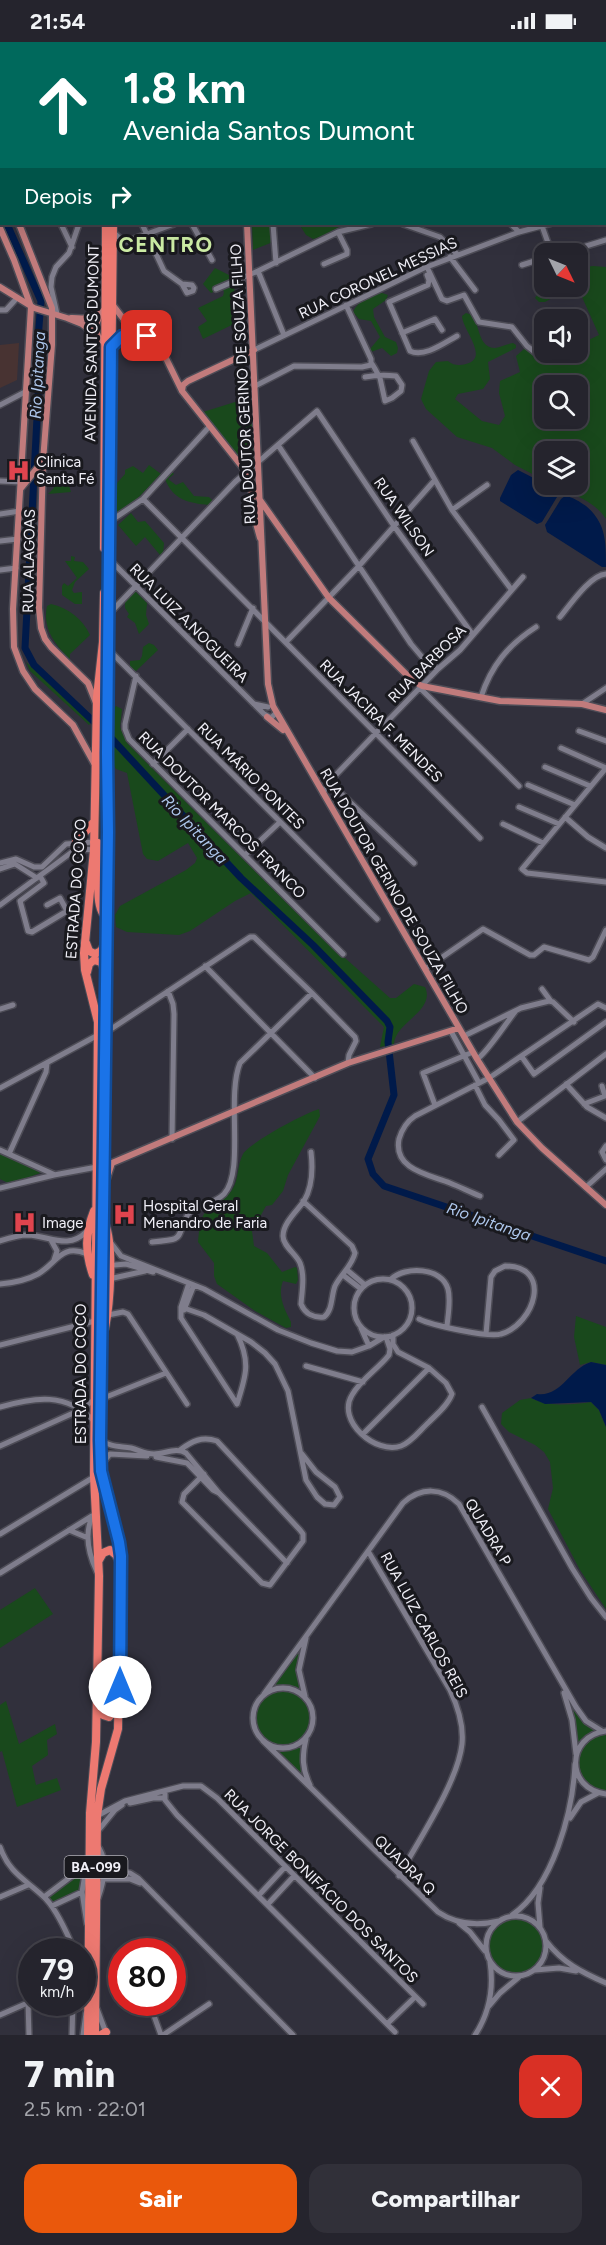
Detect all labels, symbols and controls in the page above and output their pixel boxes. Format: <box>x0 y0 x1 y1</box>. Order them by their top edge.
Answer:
text: 21:54 <box>30 8 85 35</box>
text: 1.8 km <box>123 63 246 114</box>
icon: ahead <box>24 66 102 144</box>
text: Avenida Santos Dumont <box>123 114 415 147</box>
icon: right <box>104 180 137 213</box>
text: Depois <box>24 183 92 210</box>
district label: CENTRO <box>118 232 214 257</box>
street label: RUA CORONEL MESSIAS <box>296 233 460 323</box>
street label: AVENIDA SANTOS DUMONT <box>81 243 103 442</box>
street label: RUA DOUTOR GERINO DE SOUZA FILHO <box>227 243 259 525</box>
north arrow <box>534 243 588 297</box>
map controls <box>534 243 588 495</box>
button: sound <box>534 309 588 363</box>
pin <box>121 310 172 361</box>
icon: arrive <box>130 319 163 352</box>
water label: Rio Ipitanga <box>26 331 49 419</box>
button: search <box>534 375 588 429</box>
button: layers <box>534 441 588 495</box>
place label: Clinica Santa Fé <box>36 453 94 488</box>
hospital icon: Clinica Santa Fé <box>5 458 31 484</box>
street label: RUA WILSON <box>370 474 438 560</box>
street label: RUA ALAGOAS <box>19 509 39 613</box>
street label: RUA LUIZ A.NOGUEIRA <box>126 560 252 686</box>
street label: RUA BARBOSA <box>384 621 470 707</box>
street label: RUA JACIRA F. MENDES <box>316 656 446 786</box>
street label: RUA MÁRIO PONTES <box>194 719 308 833</box>
street label: RUA DOUTOR MARCOS FRANCO <box>135 728 309 902</box>
street label: RUA DOUTOR GERINO DE SOUZA FILHO <box>316 765 472 1017</box>
water label: Rio Ipitanga <box>158 791 232 868</box>
street label: ESTRADA DO COCO <box>62 818 90 960</box>
place label: Hospital Geral Menandro de Faria <box>143 1197 267 1232</box>
water label: Rio Ipitanga <box>444 1198 533 1245</box>
hospital icon: Hospital Geral Menandro de Faria <box>112 1202 138 1228</box>
hospital icon: Image <box>11 1210 37 1236</box>
place label: Image <box>42 1214 83 1232</box>
street label: ESTRADA DO COCO <box>72 1304 90 1444</box>
street label: QUADRA P <box>461 1495 515 1569</box>
street label: RUA LUIZ CARLOS REIS <box>376 1549 472 1701</box>
position arrow <box>88 1655 152 1719</box>
street label: RUA JORGE BONIFÁCIO DOS SANTOS <box>220 1785 422 1987</box>
street label: QUADRA Q <box>371 1832 439 1898</box>
road number: BA-099 <box>64 1856 128 1878</box>
speed limit sign: 80 <box>108 1938 186 2016</box>
text: 79 <box>40 1951 74 1988</box>
text: km/h <box>40 1983 74 2001</box>
text: 7 min <box>24 2053 115 2096</box>
button: close <box>519 2055 582 2118</box>
text: 2.5 km · 22:01 <box>24 2097 146 2121</box>
button: Sair <box>24 2164 297 2233</box>
button: Compartilhar <box>309 2164 582 2233</box>

